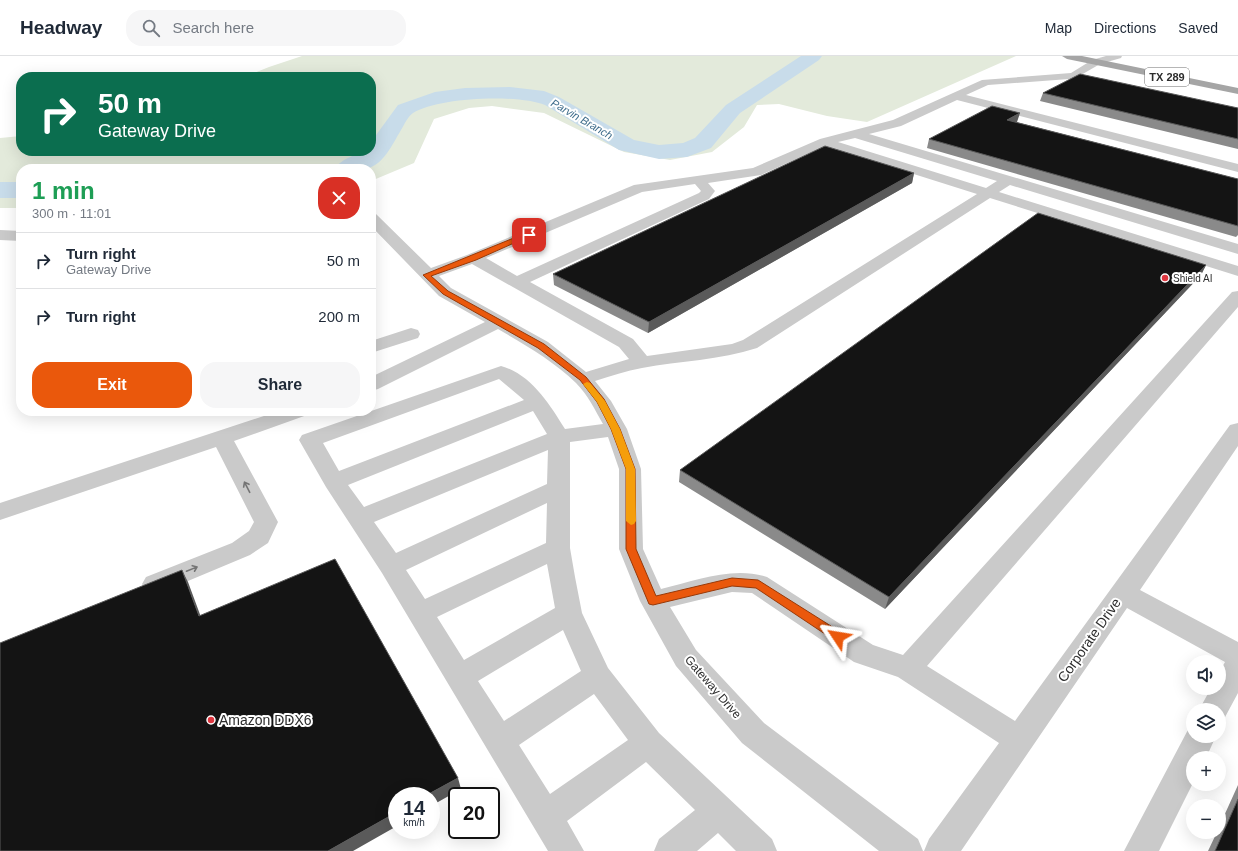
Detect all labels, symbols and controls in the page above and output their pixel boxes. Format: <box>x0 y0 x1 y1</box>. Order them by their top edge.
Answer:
search box <box>126 10 406 46</box>
text: Headway <box>20 17 102 38</box>
icon: search <box>140 17 162 39</box>
text: Search here <box>172 19 254 36</box>
text: Map <box>1045 20 1072 36</box>
text: Directions <box>1094 20 1156 36</box>
text: Saved <box>1178 20 1218 36</box>
road number: TX 289 <box>1145 68 1189 86</box>
icon: right <box>32 88 84 140</box>
text: 50 m <box>98 88 162 119</box>
water label: Parvin Branch <box>549 97 615 141</box>
text: Gateway Drive <box>98 121 216 141</box>
text: 1 min <box>32 177 95 204</box>
button: close <box>318 177 360 219</box>
text: 300 m · 11:01 <box>32 206 111 221</box>
pin <box>512 218 546 252</box>
icon: arrive <box>518 224 540 246</box>
text: Turn right <box>66 245 136 262</box>
icon: right <box>32 250 54 272</box>
text: 50 m <box>327 252 360 269</box>
text: Gateway Drive <box>66 262 151 277</box>
marker: Shield AI <box>1160 273 1170 283</box>
place label: Shield AI <box>1173 273 1212 284</box>
icon: right <box>32 306 54 328</box>
text: Turn right <box>66 308 136 325</box>
text: 200 m <box>318 308 360 325</box>
button: Exit <box>32 362 192 408</box>
button: Share <box>200 362 360 408</box>
one-way arrow <box>243 481 251 493</box>
one-way arrow <box>186 564 198 572</box>
street label: Corporate Drive <box>1054 595 1124 685</box>
position arrow <box>817 616 859 658</box>
street label: Gateway Drive <box>682 653 744 722</box>
map controls <box>1186 655 1226 839</box>
button: sound <box>1186 655 1226 695</box>
button: layers <box>1186 703 1226 743</box>
place label: Amazon DDX6 <box>219 712 312 728</box>
marker: Amazon DDX6 <box>206 715 216 725</box>
button: + <box>1186 751 1226 791</box>
speed limit sign: 20 <box>448 787 500 839</box>
text: 14 <box>403 797 425 819</box>
button: − <box>1186 799 1226 839</box>
text: km/h <box>403 817 425 828</box>

